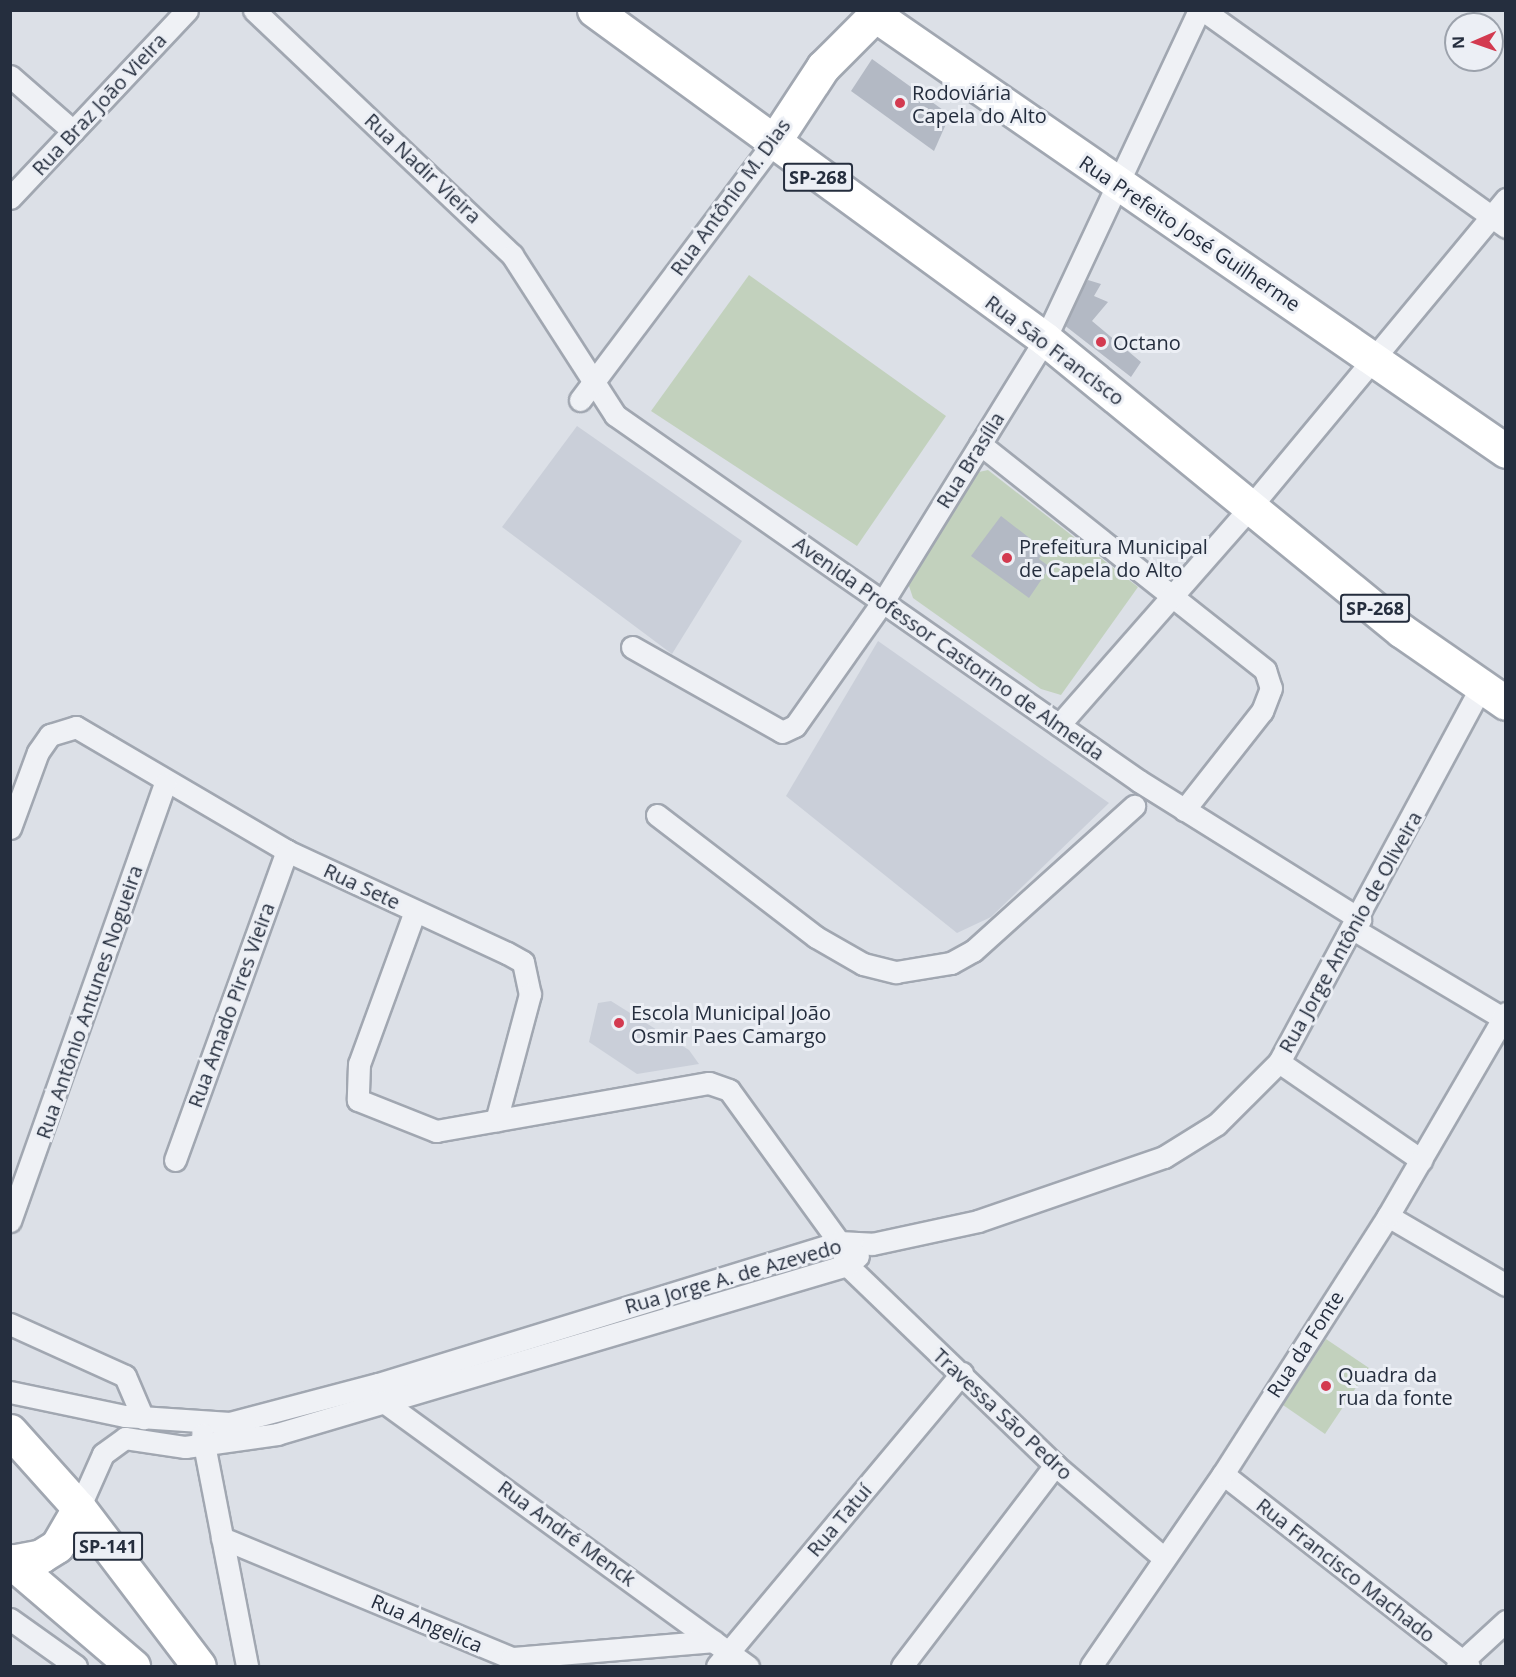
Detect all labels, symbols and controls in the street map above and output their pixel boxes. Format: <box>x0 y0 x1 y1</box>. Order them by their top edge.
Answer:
north arrow <box>1444 12 1504 72</box>
street label: Rua Braz João Vieira <box>27 28 171 180</box>
text: N <box>1447 36 1469 49</box>
place label: Rodoviária Capela do Alto <box>912 80 1047 127</box>
marker: Rodoviária Capela do Alto <box>893 96 907 110</box>
street label: Rua Nadir Vieira <box>360 108 486 228</box>
street label: Rua Antônio M. Dias <box>665 114 795 280</box>
street label: Rua Prefeito José Guilherme <box>1075 150 1305 316</box>
road number: SP-268 <box>782 162 854 192</box>
street label: Rua São Francisco <box>981 290 1129 410</box>
place label: Octano <box>1113 330 1181 354</box>
marker: Octano <box>1094 335 1108 349</box>
street label: Rua Brasília <box>931 407 1009 513</box>
street label: Avenida Professor Castorino de Almeida <box>789 531 1109 765</box>
place label: Prefeitura Municipal de Capela do Alto <box>1019 534 1208 581</box>
marker: Prefeitura Municipal de Capela do Alto <box>1000 551 1014 565</box>
road number: SP-268 <box>1339 593 1411 623</box>
street label: Rua Jorge Antônio de Oliveira <box>1274 807 1426 1057</box>
street label: Rua Sete <box>320 858 404 914</box>
street label: Rua Antônio Antunes Nogueira <box>31 862 147 1142</box>
street label: Rua Amado Pires Vieira <box>183 899 279 1111</box>
place label: Escola Municipal João Osmir Paes Camargo <box>631 1000 831 1047</box>
marker: Escola Municipal João Osmir Paes Camargo <box>612 1016 626 1030</box>
street label: Rua Jorge A. de Azevedo <box>622 1234 844 1318</box>
street label: Rua da Fonte <box>1262 1286 1348 1402</box>
street label: Travessa São Pedro <box>928 1343 1078 1485</box>
place label: Quadra da rua da fonte <box>1338 1362 1453 1409</box>
marker: Quadra da rua da fonte <box>1319 1379 1333 1393</box>
street label: Rua André Menck <box>494 1475 640 1591</box>
street label: Rua Tatuí <box>802 1479 876 1561</box>
street label: Rua Francisco Machado <box>1252 1493 1440 1647</box>
road number: SP-141 <box>72 1531 144 1561</box>
street label: Rua Angelica <box>368 1589 486 1657</box>

